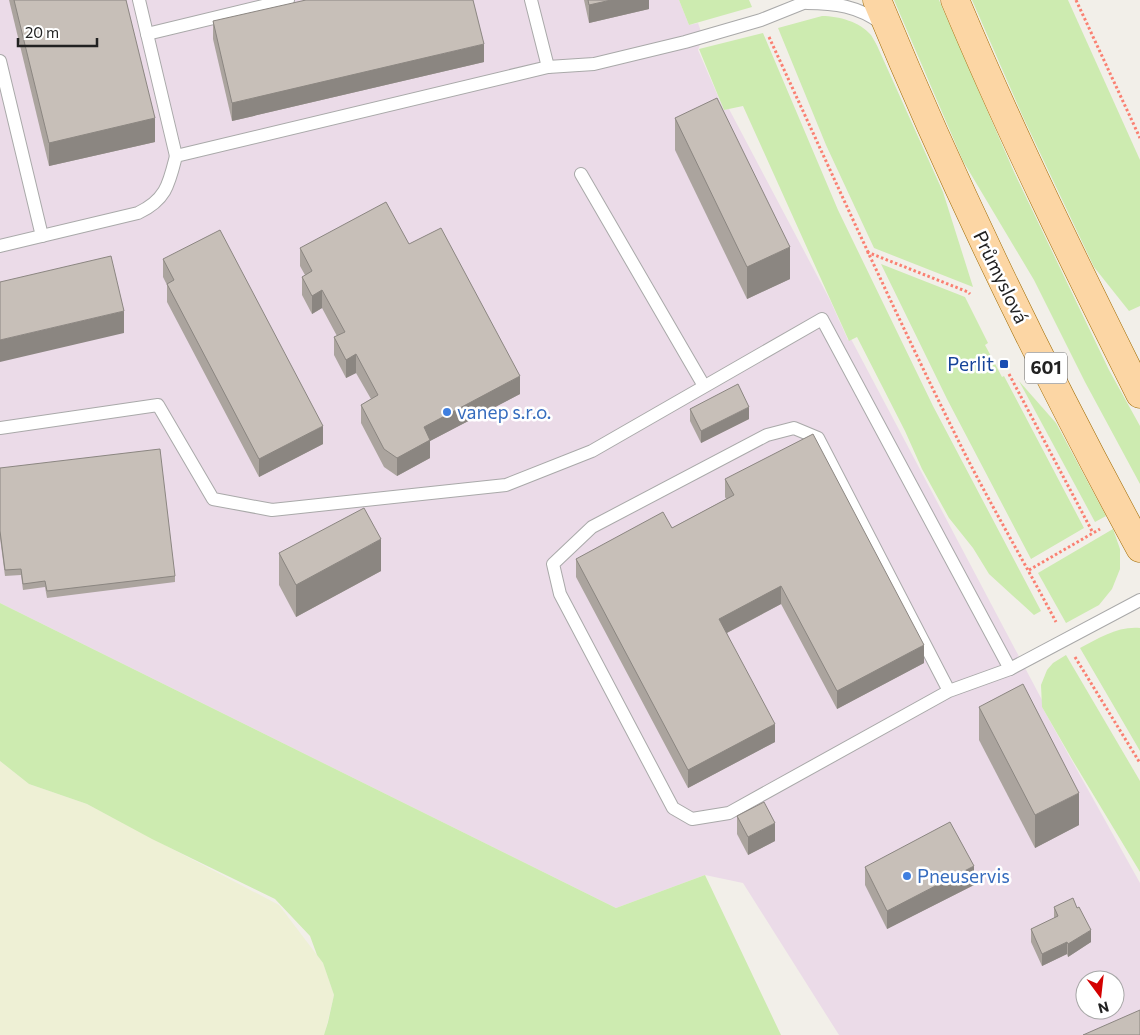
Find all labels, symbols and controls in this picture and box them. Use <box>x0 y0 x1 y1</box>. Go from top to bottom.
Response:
scale bar <box>18 15 96 47</box>
text: 20 m <box>25 23 59 41</box>
street label: Průmyslová <box>969 227 1034 327</box>
place label: Perlit <box>947 352 994 375</box>
road number: 601 <box>1025 352 1067 383</box>
marker: Perlit <box>998 358 1010 370</box>
place label: vanep s.r.o. <box>457 400 551 423</box>
marker: vanep s.r.o. <box>441 406 453 418</box>
place label: Pneuservis <box>917 864 1010 887</box>
marker: Pneuservis <box>901 870 913 882</box>
north arrow <box>1075 970 1125 1020</box>
text: N <box>1096 998 1111 1018</box>

